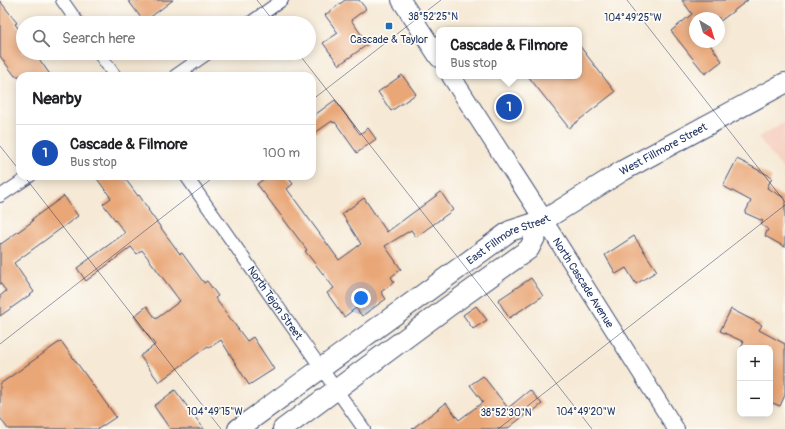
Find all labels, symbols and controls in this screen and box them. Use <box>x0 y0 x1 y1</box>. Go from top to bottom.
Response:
text: 38°52'25"N <box>408 11 458 23</box>
text: 104°49'25"W <box>604 12 662 24</box>
north arrow <box>689 12 725 48</box>
search box <box>16 16 316 60</box>
marker: Cascade & Taylor <box>384 21 394 31</box>
icon: search <box>30 27 52 49</box>
popup <box>436 27 582 79</box>
text: Search here <box>62 29 135 48</box>
place label: Cascade & Taylor <box>350 33 428 46</box>
text: Cascade & Filmore <box>450 36 568 55</box>
text: Bus stop <box>450 55 497 71</box>
text: Nearby <box>32 88 81 109</box>
pin: 1 <box>496 92 522 122</box>
street label: West Fillmore Street <box>617 120 710 178</box>
text: Cascade & Filmore <box>70 135 187 154</box>
text: 1 <box>42 145 48 161</box>
text: 100 m <box>263 145 300 161</box>
text: Bus stop <box>70 154 117 170</box>
street label: East Fillmore Street <box>464 211 553 267</box>
street label: North Cascade Avenue <box>550 235 617 330</box>
street label: North Tejon Street <box>245 263 306 343</box>
your location <box>351 288 371 308</box>
map controls <box>737 345 773 417</box>
button: + <box>737 345 773 381</box>
button: − <box>737 381 773 417</box>
text: 104°49'15"W <box>187 406 243 418</box>
text: 104°49'20"W <box>557 406 616 418</box>
text: 38°52'30"N <box>480 407 532 419</box>

